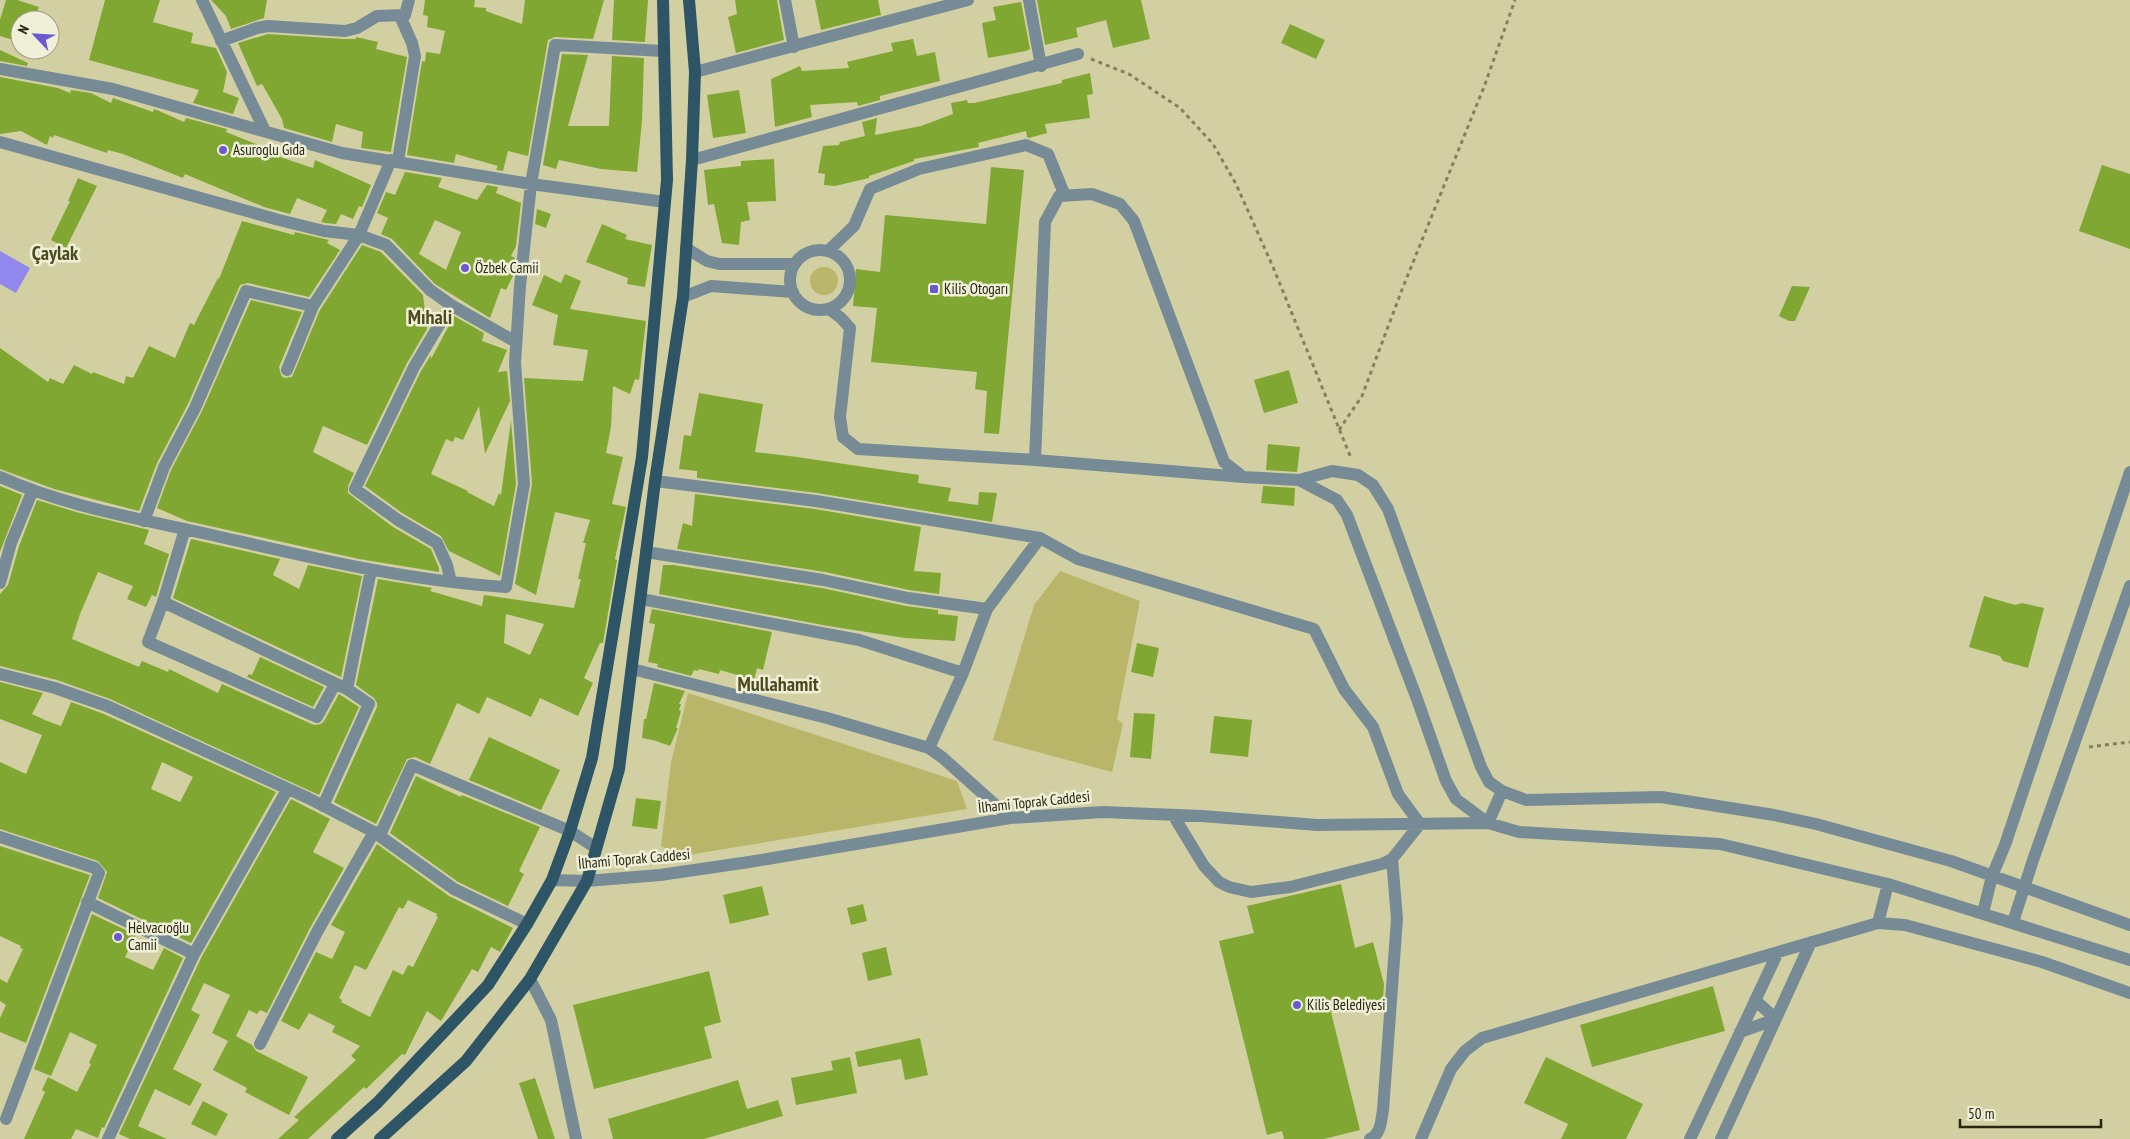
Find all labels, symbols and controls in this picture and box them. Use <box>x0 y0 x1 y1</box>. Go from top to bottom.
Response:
north arrow <box>10 10 60 60</box>
text: N <box>13 22 33 37</box>
place label: Asuroglu Gıda <box>233 140 305 159</box>
marker: Asuroglu Gıda <box>217 144 229 156</box>
district label: Çaylak <box>32 240 79 266</box>
place label: Özbek Camii <box>475 258 539 277</box>
marker: Özbek Camii <box>459 262 471 274</box>
place label: Kilis Otogarı <box>944 279 1008 298</box>
marker: Kilis Otogarı <box>928 283 940 295</box>
district label: Mıhali <box>408 304 452 330</box>
district label: Mullahamit <box>738 671 819 697</box>
street label: İlhami Toprak Caddesi <box>977 786 1091 817</box>
street label: İlhami Toprak Caddesi <box>577 844 691 873</box>
place label: Helvacıoğlu Camii <box>128 918 189 954</box>
marker: Helvacıoğlu Camii <box>112 931 124 943</box>
place label: Kilis Belediyesi <box>1307 995 1386 1014</box>
marker: Kilis Belediyesi <box>1291 999 1303 1011</box>
scale bar <box>1960 1096 2101 1128</box>
text: 50 m <box>1968 1104 1994 1123</box>

